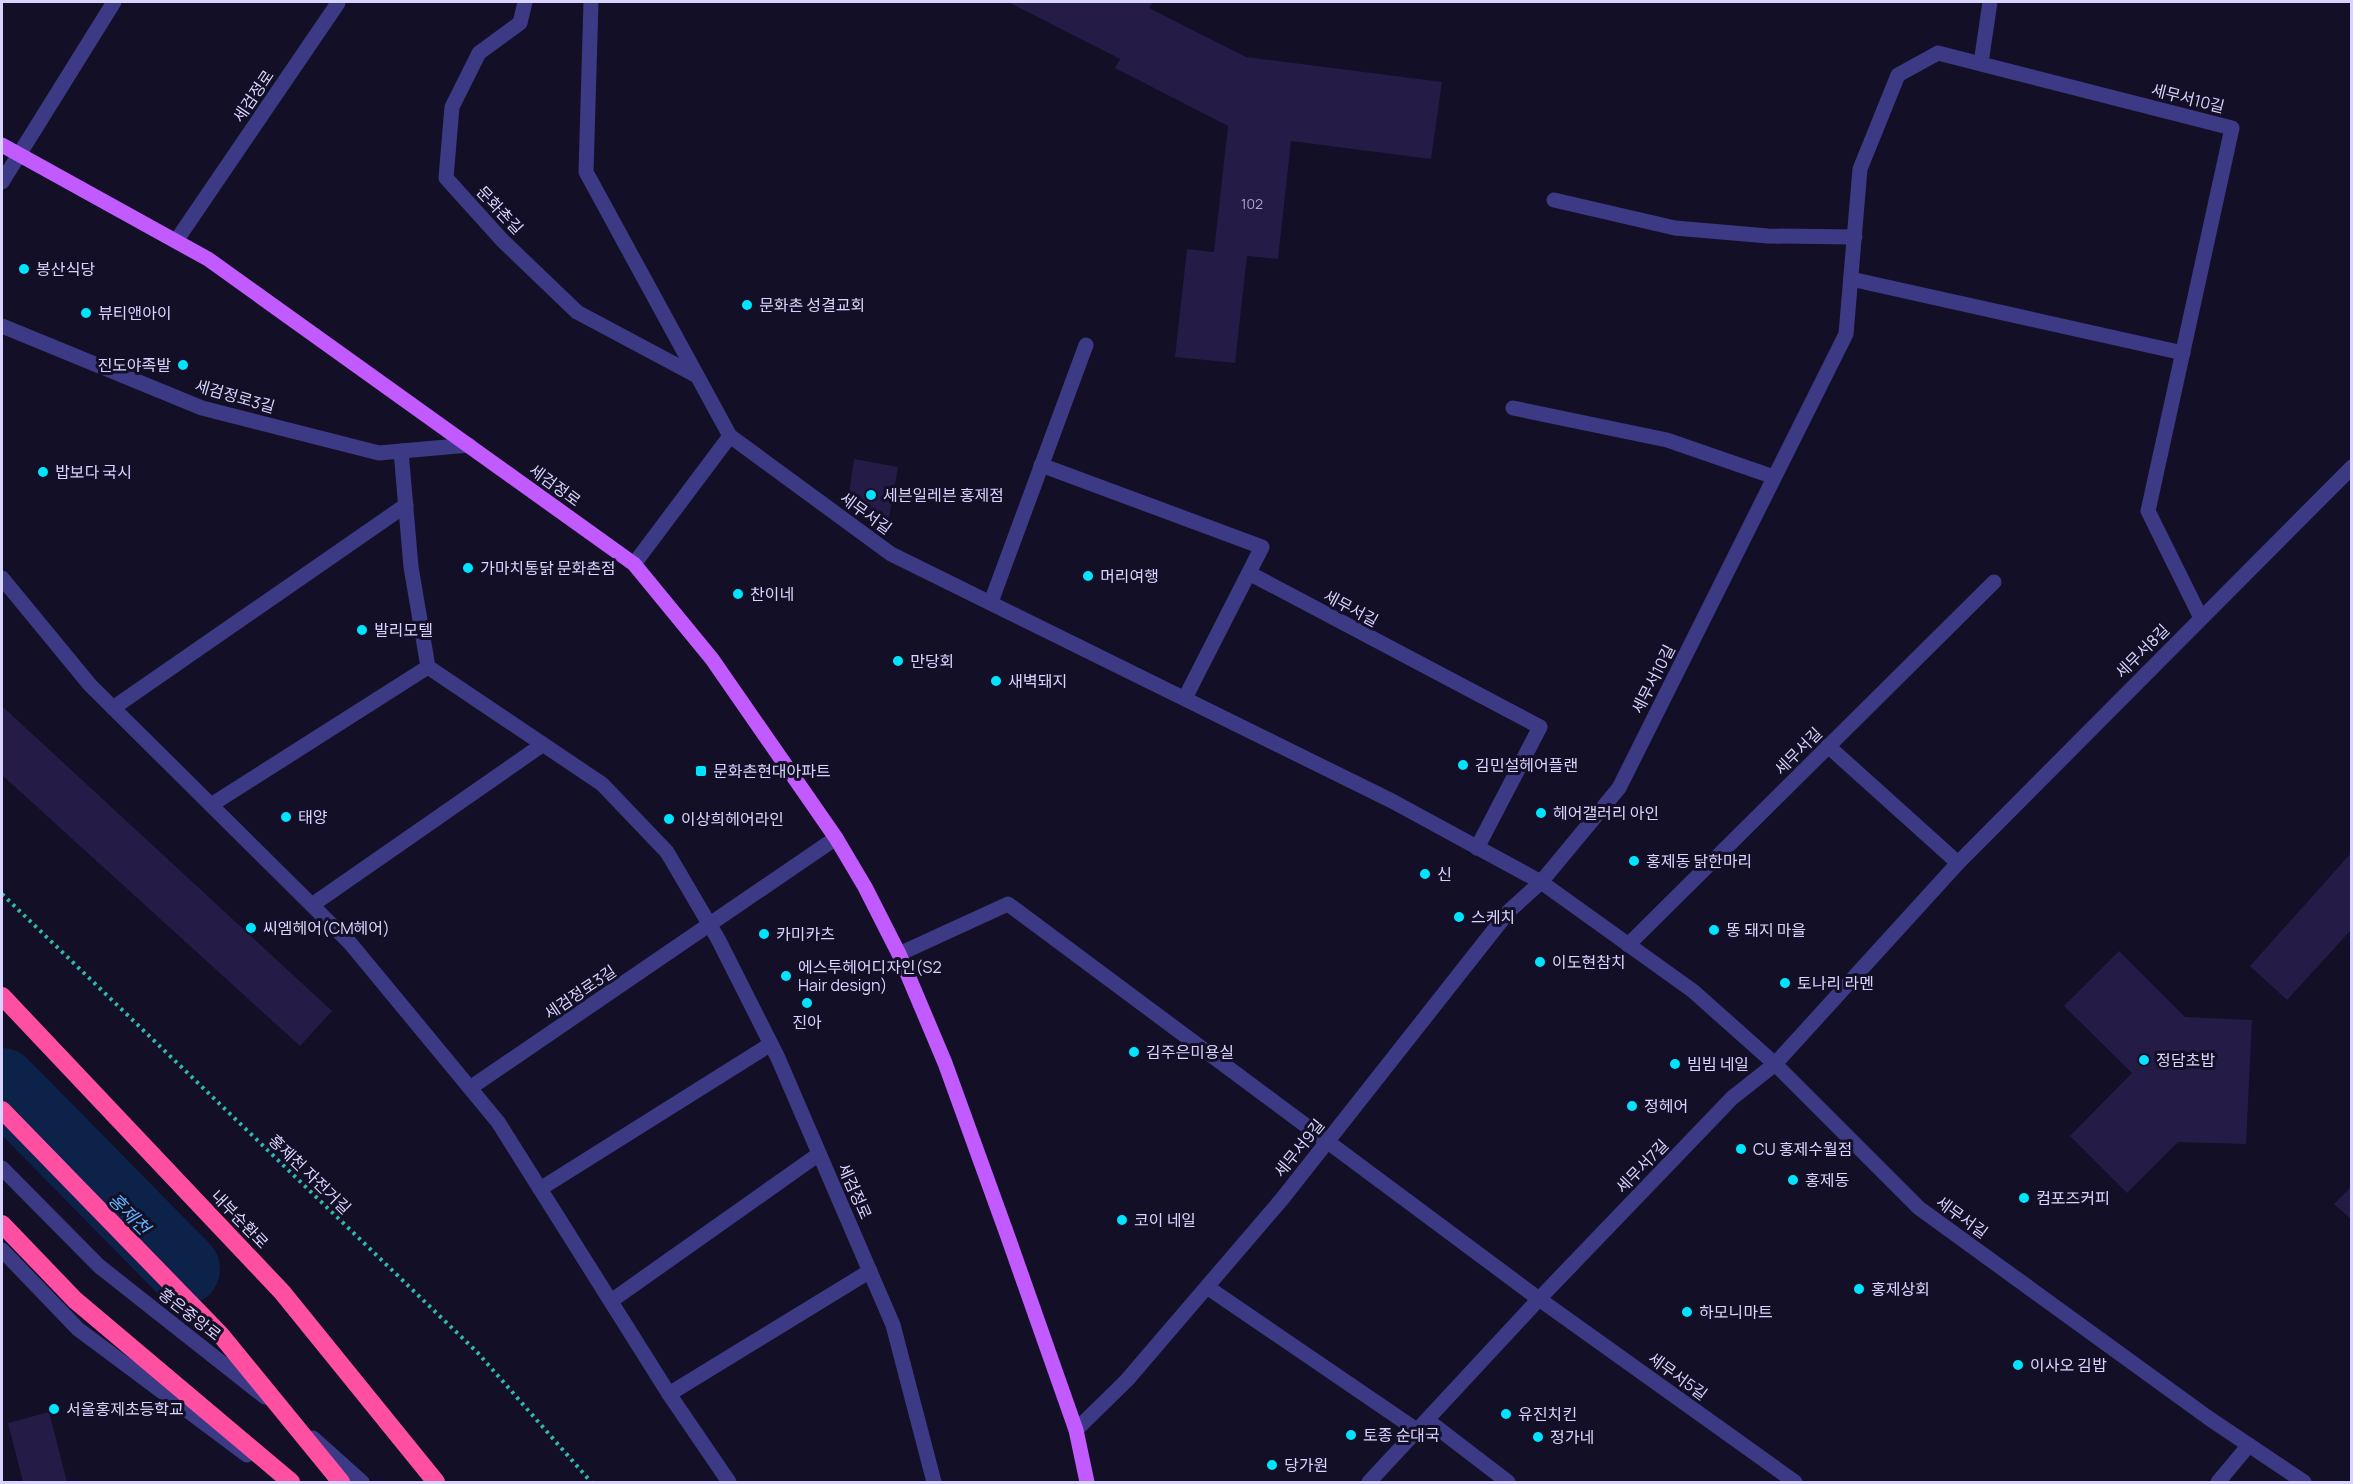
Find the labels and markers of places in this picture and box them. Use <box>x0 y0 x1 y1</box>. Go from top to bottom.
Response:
place label: 봉산식당 <box>36 258 95 280</box>
marker: 봉산식당 <box>17 262 31 276</box>
place label: 문화촌 성결교회 <box>759 294 865 316</box>
marker: 문화촌 성결교회 <box>740 298 754 312</box>
place label: 뷰티앤아이 <box>98 302 172 324</box>
marker: 뷰티앤아이 <box>79 306 93 320</box>
place label: 진도야족발 <box>97 354 171 376</box>
marker: 진도야족발 <box>176 358 190 372</box>
place label: 밥보다 국시 <box>55 461 132 483</box>
marker: 밥보다 국시 <box>36 465 50 479</box>
place label: 세븐일레븐 홍제점 <box>883 484 1004 506</box>
marker: 세븐일레븐 홍제점 <box>864 488 878 502</box>
place label: 가마치통닭 문화촌점 <box>480 557 616 579</box>
marker: 가마치통닭 문화촌점 <box>461 561 475 575</box>
place label: 머리여행 <box>1100 565 1159 587</box>
marker: 머리여행 <box>1081 569 1095 583</box>
place label: 찬이네 <box>750 583 794 605</box>
marker: 찬이네 <box>731 587 745 601</box>
place label: 발리모텔 <box>374 619 433 641</box>
marker: 발리모텔 <box>355 623 369 637</box>
place label: 만당회 <box>910 650 954 672</box>
marker: 만당회 <box>891 654 905 668</box>
place label: 새벽돼지 <box>1008 670 1067 692</box>
marker: 새벽돼지 <box>989 674 1003 688</box>
place label: 김민설헤어플랜 <box>1475 754 1578 776</box>
marker: 김민설헤어플랜 <box>1456 758 1470 772</box>
place label: 문화촌현대아파트 <box>713 760 831 782</box>
marker: 문화촌현대아파트 <box>694 764 708 778</box>
place label: 헤어갤러리 아인 <box>1553 802 1659 824</box>
place label: 태양 <box>298 806 328 828</box>
marker: 헤어갤러리 아인 <box>1534 806 1548 820</box>
place label: 이상희헤어라인 <box>681 808 784 830</box>
marker: 태양 <box>279 810 293 824</box>
marker: 이상희헤어라인 <box>662 812 676 826</box>
place label: 홍제동 닭한마리 <box>1646 850 1752 872</box>
marker: 홍제동 닭한마리 <box>1627 854 1641 868</box>
place label: 신 <box>1437 863 1452 885</box>
marker: 신 <box>1418 867 1432 881</box>
place label: 스케치 <box>1471 906 1515 928</box>
marker: 스케치 <box>1452 910 1466 924</box>
place label: 씨엠헤어(CM헤어) <box>263 917 390 939</box>
place label: 똥 돼지 마을 <box>1726 919 1806 941</box>
marker: 씨엠헤어(CM헤어) <box>244 921 258 935</box>
place label: 카미카츠 <box>776 923 835 945</box>
marker: 똥 돼지 마을 <box>1707 923 1721 937</box>
marker: 카미카츠 <box>757 927 771 941</box>
place label: 이도현참치 <box>1552 951 1626 973</box>
marker: 이도현참치 <box>1533 955 1547 969</box>
place label: 에스투헤어디자인(S2 Hair design) <box>798 956 942 996</box>
marker: 에스투헤어디자인(S2 Hair design) <box>779 969 793 983</box>
place label: 토나리 라멘 <box>1797 972 1874 994</box>
marker: 토나리 라멘 <box>1778 976 1792 990</box>
marker: 진아 <box>800 996 814 1010</box>
place label: 진아 <box>792 1011 822 1033</box>
place label: 김주은미용실 <box>1146 1041 1234 1063</box>
marker: 김주은미용실 <box>1127 1045 1141 1059</box>
place label: 정담초밥 <box>2156 1049 2215 1071</box>
place label: 빔빔 네일 <box>1687 1053 1749 1075</box>
marker: 정담초밥 <box>2137 1053 2151 1067</box>
marker: 빔빔 네일 <box>1668 1057 1682 1071</box>
place label: 정헤어 <box>1644 1095 1688 1117</box>
marker: 정헤어 <box>1625 1099 1639 1113</box>
place label: CU 홍제수월점 <box>1753 1138 1852 1160</box>
marker: CU 홍제수월점 <box>1734 1142 1748 1156</box>
place label: 홍제동 <box>1805 1169 1849 1191</box>
marker: 홍제동 <box>1786 1173 1800 1187</box>
place label: 컴포즈커피 <box>2036 1187 2110 1209</box>
marker: 컴포즈커피 <box>2017 1191 2031 1205</box>
place label: 코이 네일 <box>1134 1209 1196 1231</box>
marker: 코이 네일 <box>1115 1213 1129 1227</box>
place label: 홍제상회 <box>1871 1278 1930 1300</box>
marker: 홍제상회 <box>1852 1282 1866 1296</box>
place label: 하모니마트 <box>1699 1301 1773 1323</box>
marker: 하모니마트 <box>1680 1305 1694 1319</box>
place label: 이사오 김밥 <box>2030 1354 2107 1376</box>
marker: 이사오 김밥 <box>2011 1358 2025 1372</box>
place label: 서울홍제초등학교 <box>66 1398 184 1420</box>
marker: 서울홍제초등학교 <box>47 1402 61 1416</box>
place label: 유진치킨 <box>1518 1403 1577 1425</box>
marker: 유진치킨 <box>1499 1407 1513 1421</box>
place label: 토종 순대국 <box>1363 1424 1440 1446</box>
place label: 정가네 <box>1550 1426 1594 1448</box>
marker: 토종 순대국 <box>1344 1428 1358 1442</box>
marker: 정가네 <box>1531 1430 1545 1444</box>
place label: 당가원 <box>1284 1454 1328 1476</box>
marker: 당가원 <box>1265 1458 1279 1472</box>

